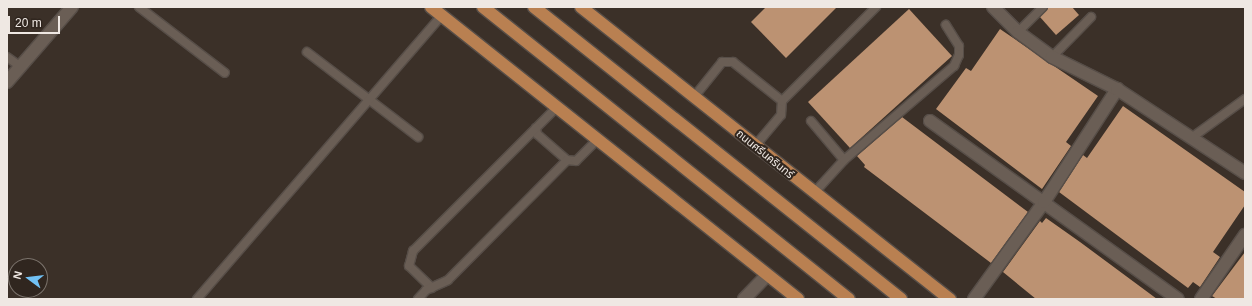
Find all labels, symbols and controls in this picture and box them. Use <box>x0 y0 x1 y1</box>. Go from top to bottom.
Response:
scale bar <box>10 8 62 34</box>
text: 20 m <box>15 16 42 30</box>
street label: ถนนศรีนครินทร์ <box>734 127 796 181</box>
north arrow <box>8 258 48 298</box>
text: N <box>11 270 24 281</box>

